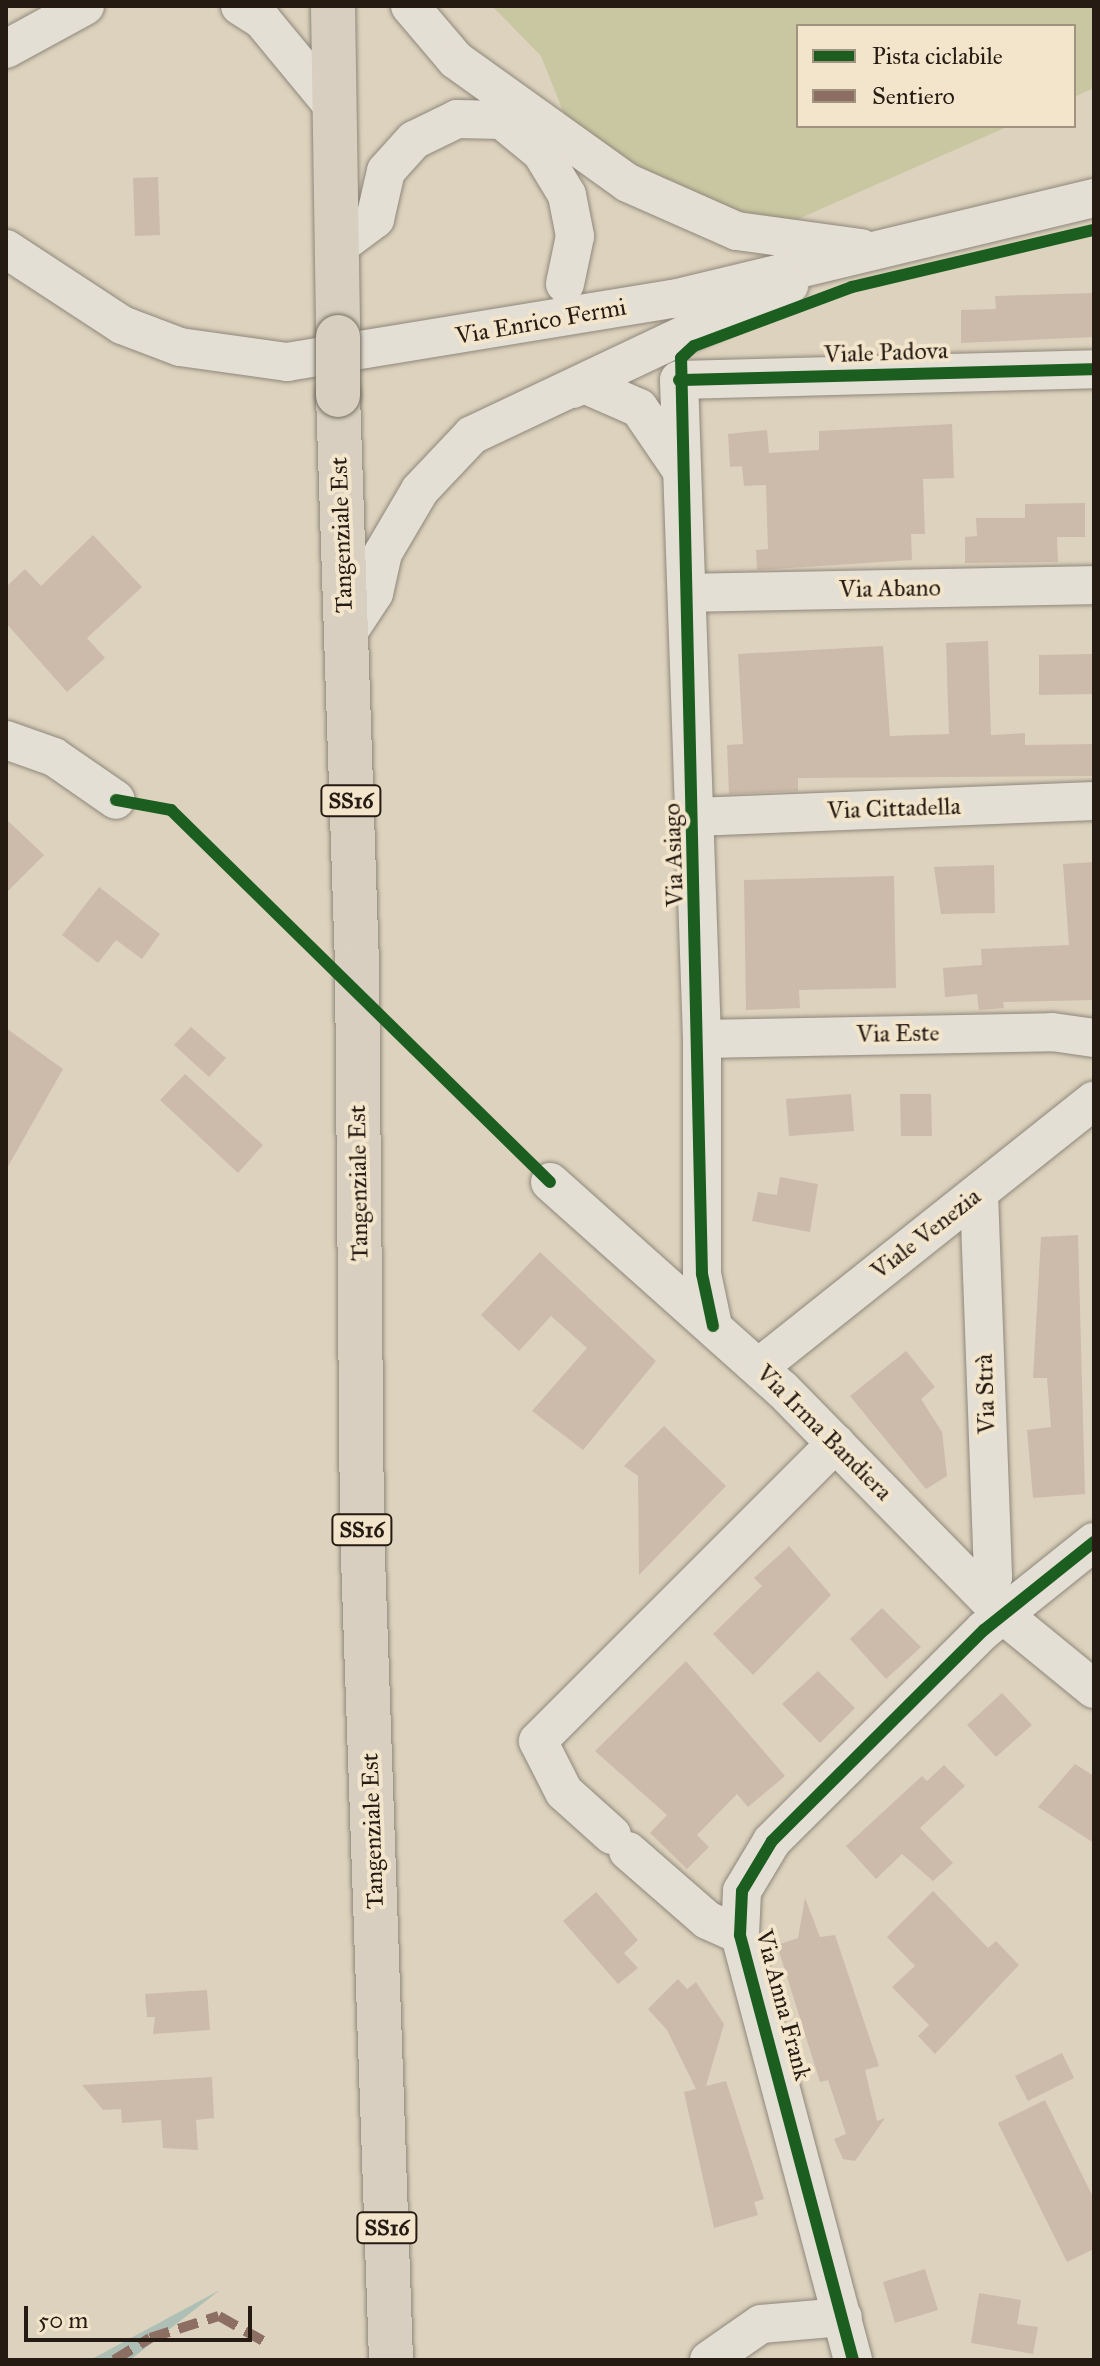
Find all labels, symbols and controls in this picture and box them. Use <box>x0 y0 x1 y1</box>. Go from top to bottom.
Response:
legend <box>796 24 1076 128</box>
text: Pista ciclabile <box>872 41 1003 71</box>
text: Sentiero <box>872 81 955 111</box>
street label: Via Enrico Fermi <box>453 293 629 351</box>
street label: Viale Padova <box>823 336 949 370</box>
street label: Tangenziale Est <box>325 456 359 614</box>
street label: Via Abano <box>839 574 941 604</box>
road number: SS16 <box>319 783 383 819</box>
street label: Via Cittadella <box>827 792 961 826</box>
street label: Via Asiago <box>658 803 690 907</box>
street label: Via Este <box>856 1019 940 1049</box>
street label: Tangenziale Est <box>343 1105 375 1261</box>
street label: Viale Venezia <box>866 1182 986 1286</box>
street label: Via Strà <box>970 1354 1002 1434</box>
street label: Via Irma Bandiera <box>750 1359 898 1507</box>
road number: SS16 <box>330 1512 394 1548</box>
street label: Tangenziale Est <box>356 1752 390 1910</box>
street label: Via Anna Frank <box>749 1927 817 2083</box>
road number: SS16 <box>355 2210 419 2246</box>
scale bar <box>28 2290 256 2340</box>
text: 50 m <box>38 2305 88 2335</box>

